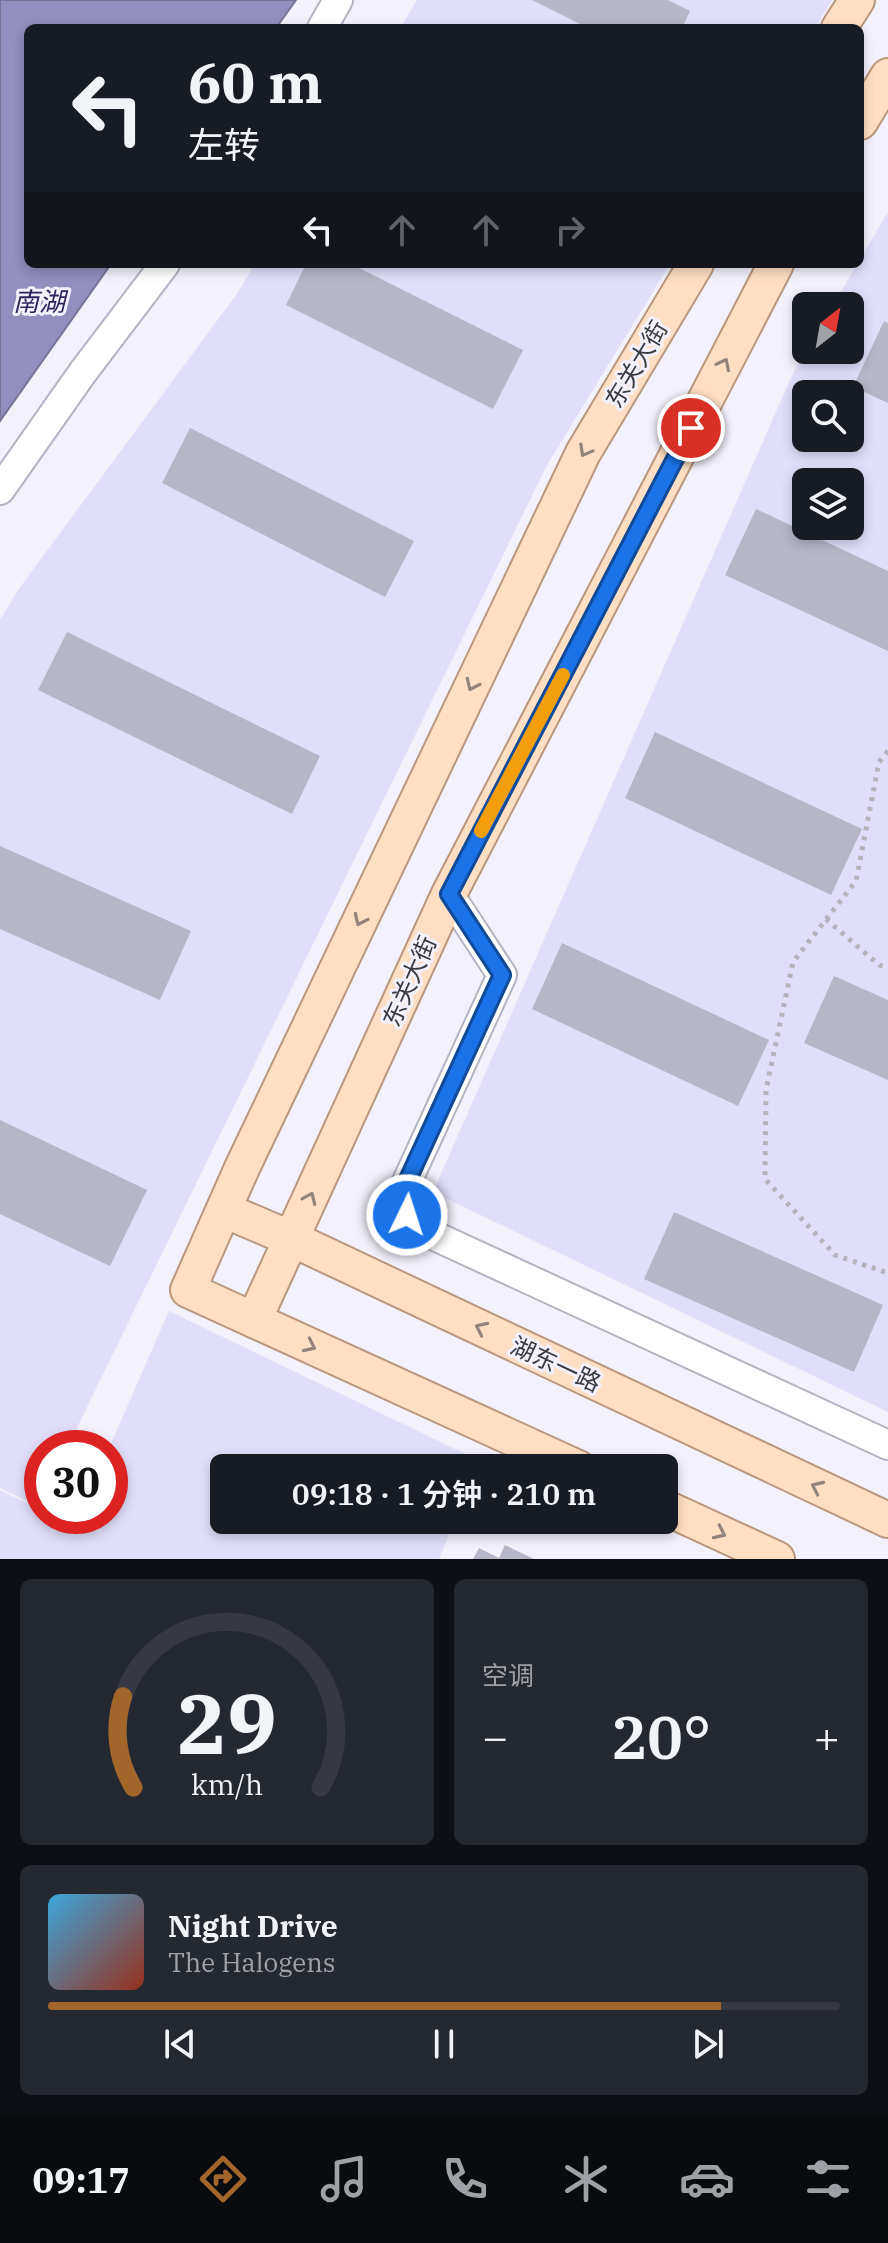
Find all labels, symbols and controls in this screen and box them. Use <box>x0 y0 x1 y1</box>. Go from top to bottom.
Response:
text: 60 m <box>188 46 323 118</box>
icon: left <box>56 56 160 160</box>
text: 左转 <box>188 121 260 168</box>
icon: left <box>296 208 340 252</box>
icon: ahead <box>380 208 424 252</box>
icon: ahead <box>464 208 508 252</box>
icon: right <box>548 208 592 252</box>
water label: 南湖 <box>13 284 69 318</box>
north arrow <box>792 292 864 364</box>
map controls <box>792 292 864 540</box>
street label: 东关大街 <box>598 315 674 413</box>
one-way arrow <box>715 357 730 372</box>
button: search <box>792 380 864 452</box>
pin <box>657 394 725 462</box>
icon: arrive <box>669 406 713 450</box>
one-way arrow <box>579 443 594 457</box>
button: layers <box>792 468 864 540</box>
one-way arrow <box>466 677 482 692</box>
one-way arrow <box>354 912 370 927</box>
street label: 东关大街 <box>375 931 443 1031</box>
position arrow <box>365 1173 449 1257</box>
one-way arrow <box>300 1192 316 1207</box>
one-way arrow <box>475 1322 489 1338</box>
street label: 湖东一路 <box>506 1329 606 1399</box>
one-way arrow <box>302 1336 316 1352</box>
speed limit sign: 30 <box>24 1430 128 1534</box>
text: 09:18 · 1 分钟 · 210 m <box>292 1474 596 1513</box>
one-way arrow <box>811 1481 826 1497</box>
one-way arrow <box>712 1523 727 1539</box>
text: 空调 <box>482 1658 534 1692</box>
text: 29 <box>177 1669 277 1777</box>
text: 20° <box>611 1697 711 1776</box>
text: − <box>482 1708 508 1765</box>
text: + <box>814 1708 840 1765</box>
text: km/h <box>191 1766 263 1803</box>
text: Night Drive <box>168 1906 338 1945</box>
text: The Halogens <box>168 1945 336 1979</box>
icon: previous <box>158 2022 202 2066</box>
icon: pause <box>422 2022 466 2066</box>
icon: next <box>686 2022 730 2066</box>
icon: directions <box>195 2151 251 2207</box>
icon: music <box>316 2151 372 2207</box>
icon: phone <box>437 2151 493 2207</box>
icon: climate <box>558 2151 614 2207</box>
icon: car <box>679 2151 735 2207</box>
icon: filters <box>800 2151 856 2207</box>
text: 09:17 <box>32 2156 130 2203</box>

